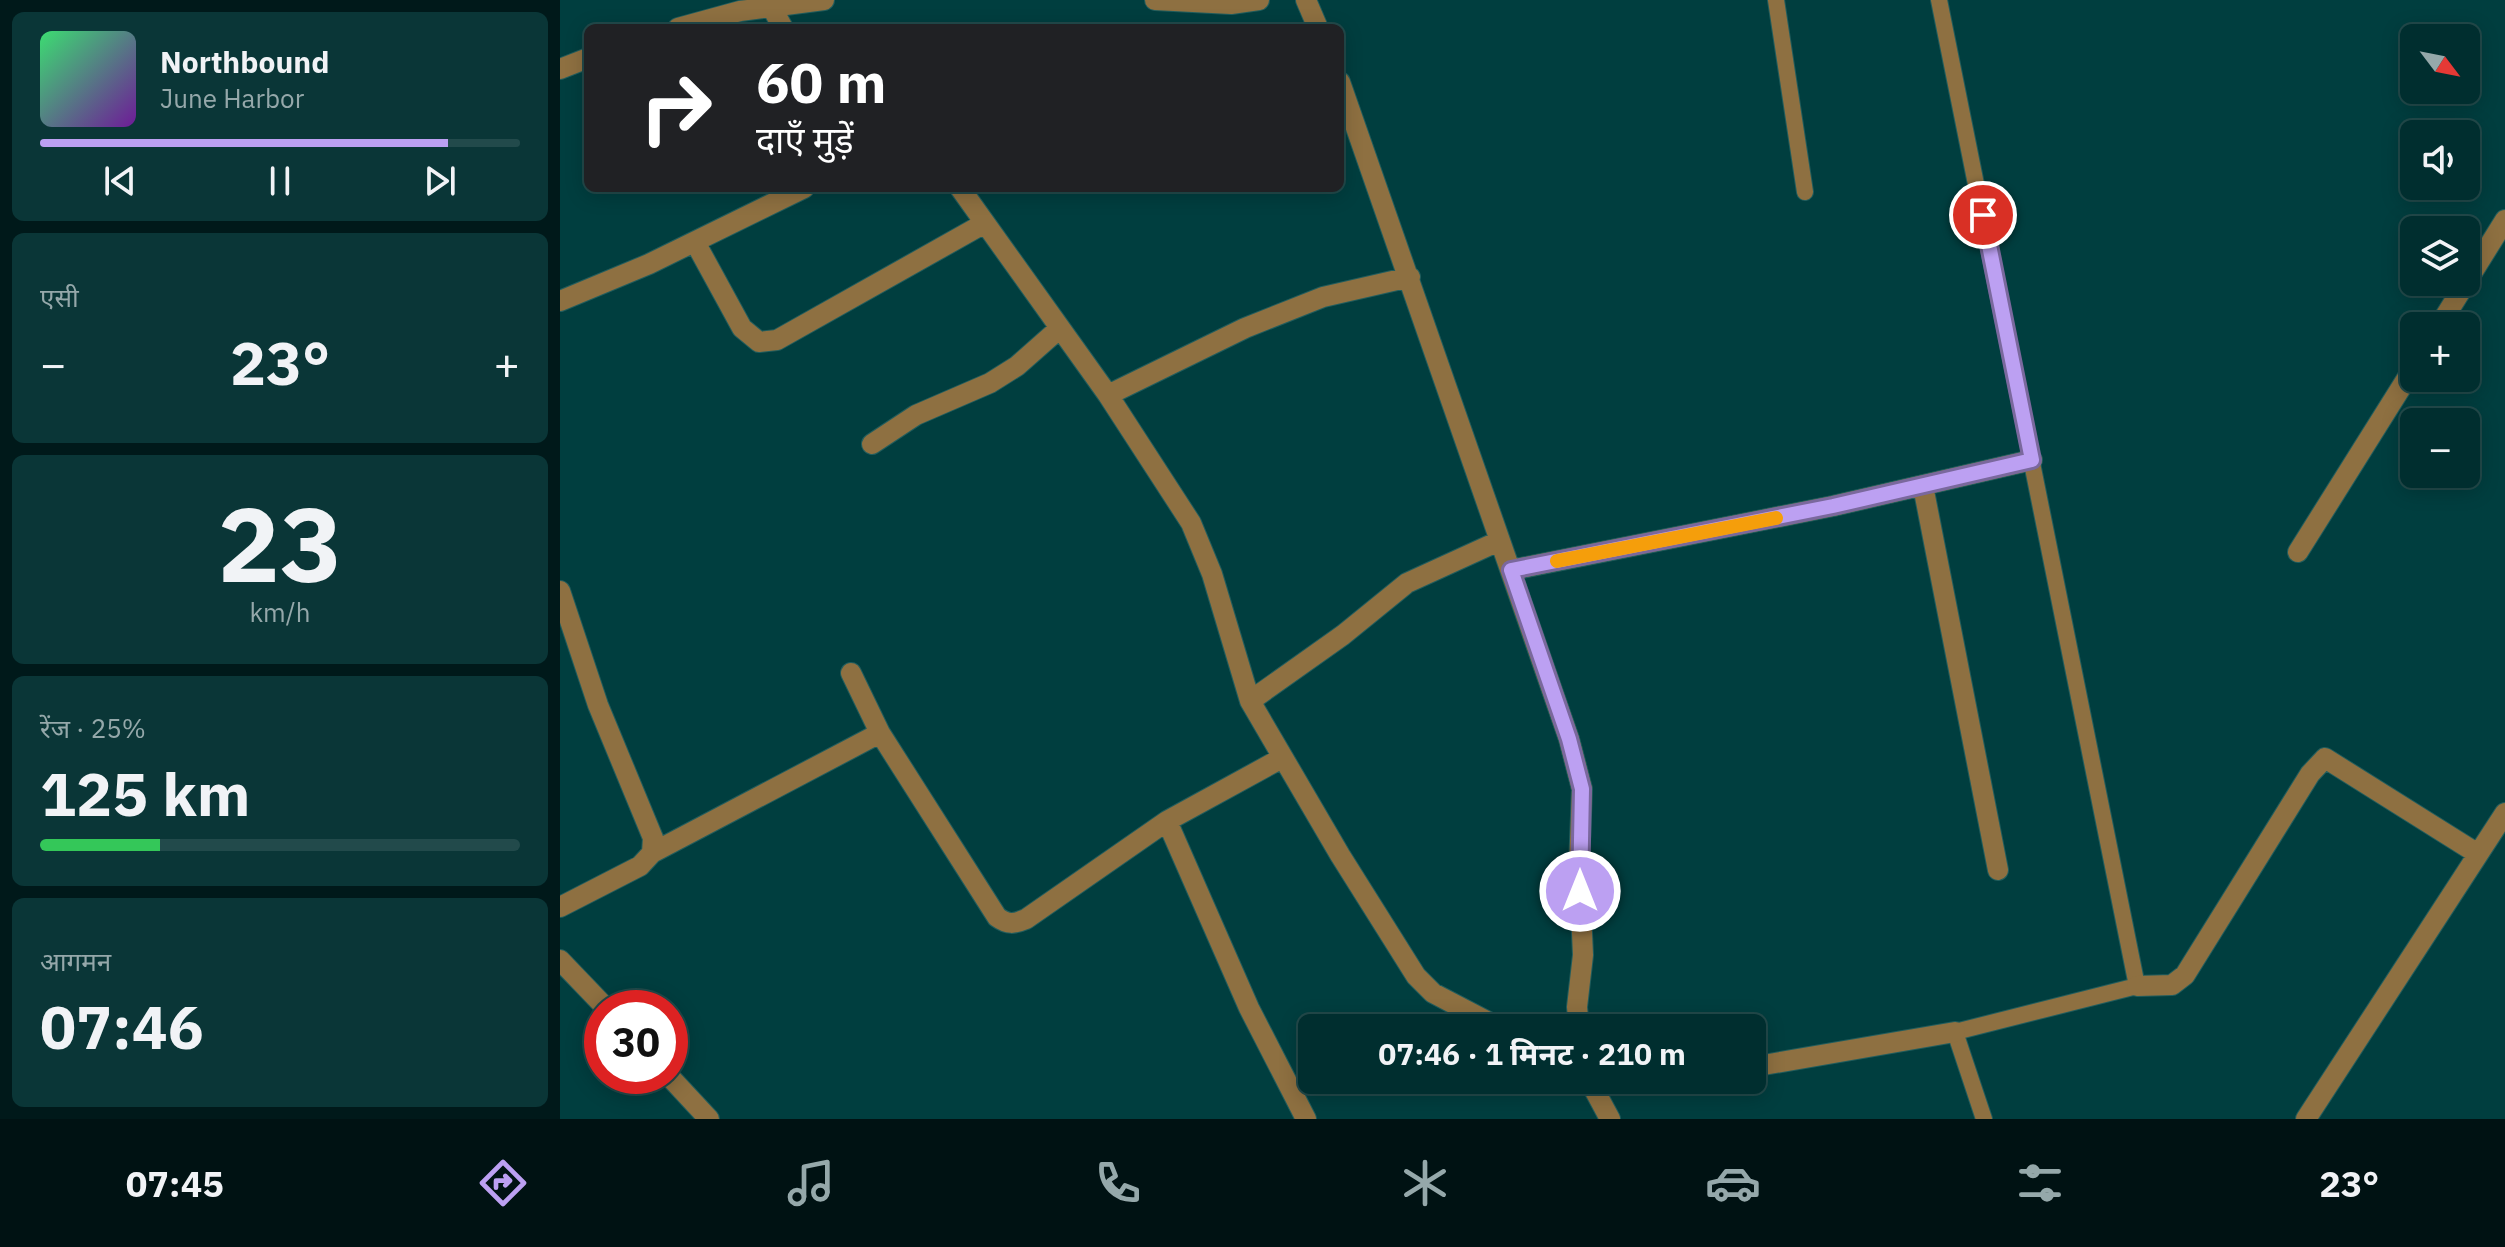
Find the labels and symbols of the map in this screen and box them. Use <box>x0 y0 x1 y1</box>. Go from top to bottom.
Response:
north arrow <box>2400 24 2480 104</box>
pin <box>1949 181 2017 249</box>
position arrow <box>1538 849 1622 933</box>
speed limit sign: 30 <box>584 990 688 1094</box>

